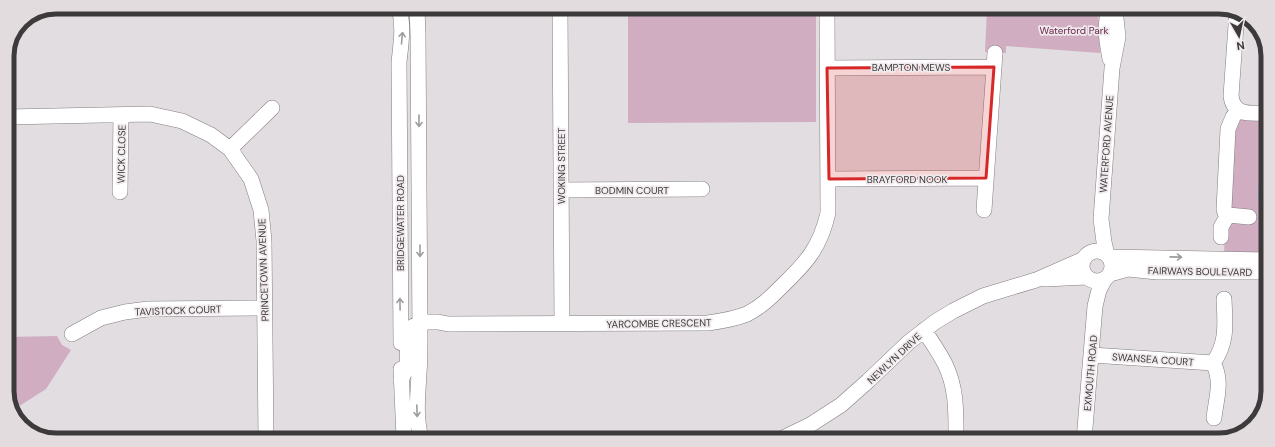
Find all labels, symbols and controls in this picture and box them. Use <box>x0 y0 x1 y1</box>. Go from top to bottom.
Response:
north arrow <box>1219 16 1259 56</box>
park label: Waterford Park <box>1040 24 1108 37</box>
one-way arrow <box>398 32 405 45</box>
text: N <box>1236 38 1246 53</box>
street label: BAMPTON MEWS <box>872 61 951 74</box>
street label: WATERFORD AVENUE <box>1097 94 1116 193</box>
one-way arrow <box>415 114 423 127</box>
street label: WICK CLOSE <box>114 124 129 183</box>
street label: WOKING STREET <box>555 127 568 204</box>
street label: BRAYFORD NOOK <box>867 173 947 186</box>
street label: BRIDGEWATER ROAD <box>394 175 407 271</box>
street label: BODMIN COURT <box>595 184 669 197</box>
street label: PRINCETOWN AVENUE <box>255 218 272 322</box>
one-way arrow <box>416 244 424 257</box>
one-way arrow <box>1169 254 1182 261</box>
street label: FAIRWAYS BOULEVARD <box>1148 264 1252 279</box>
one-way arrow <box>396 298 404 311</box>
street label: TAVISTOCK COURT <box>134 302 222 319</box>
street label: YARCOMBE CRESCENT <box>606 316 712 331</box>
street label: NEWLYN DRIVE <box>865 330 924 387</box>
street label: EXMOUTH ROAD <box>1081 334 1100 412</box>
street label: SWANSEA COURT <box>1112 350 1195 369</box>
one-way arrow <box>413 404 421 417</box>

